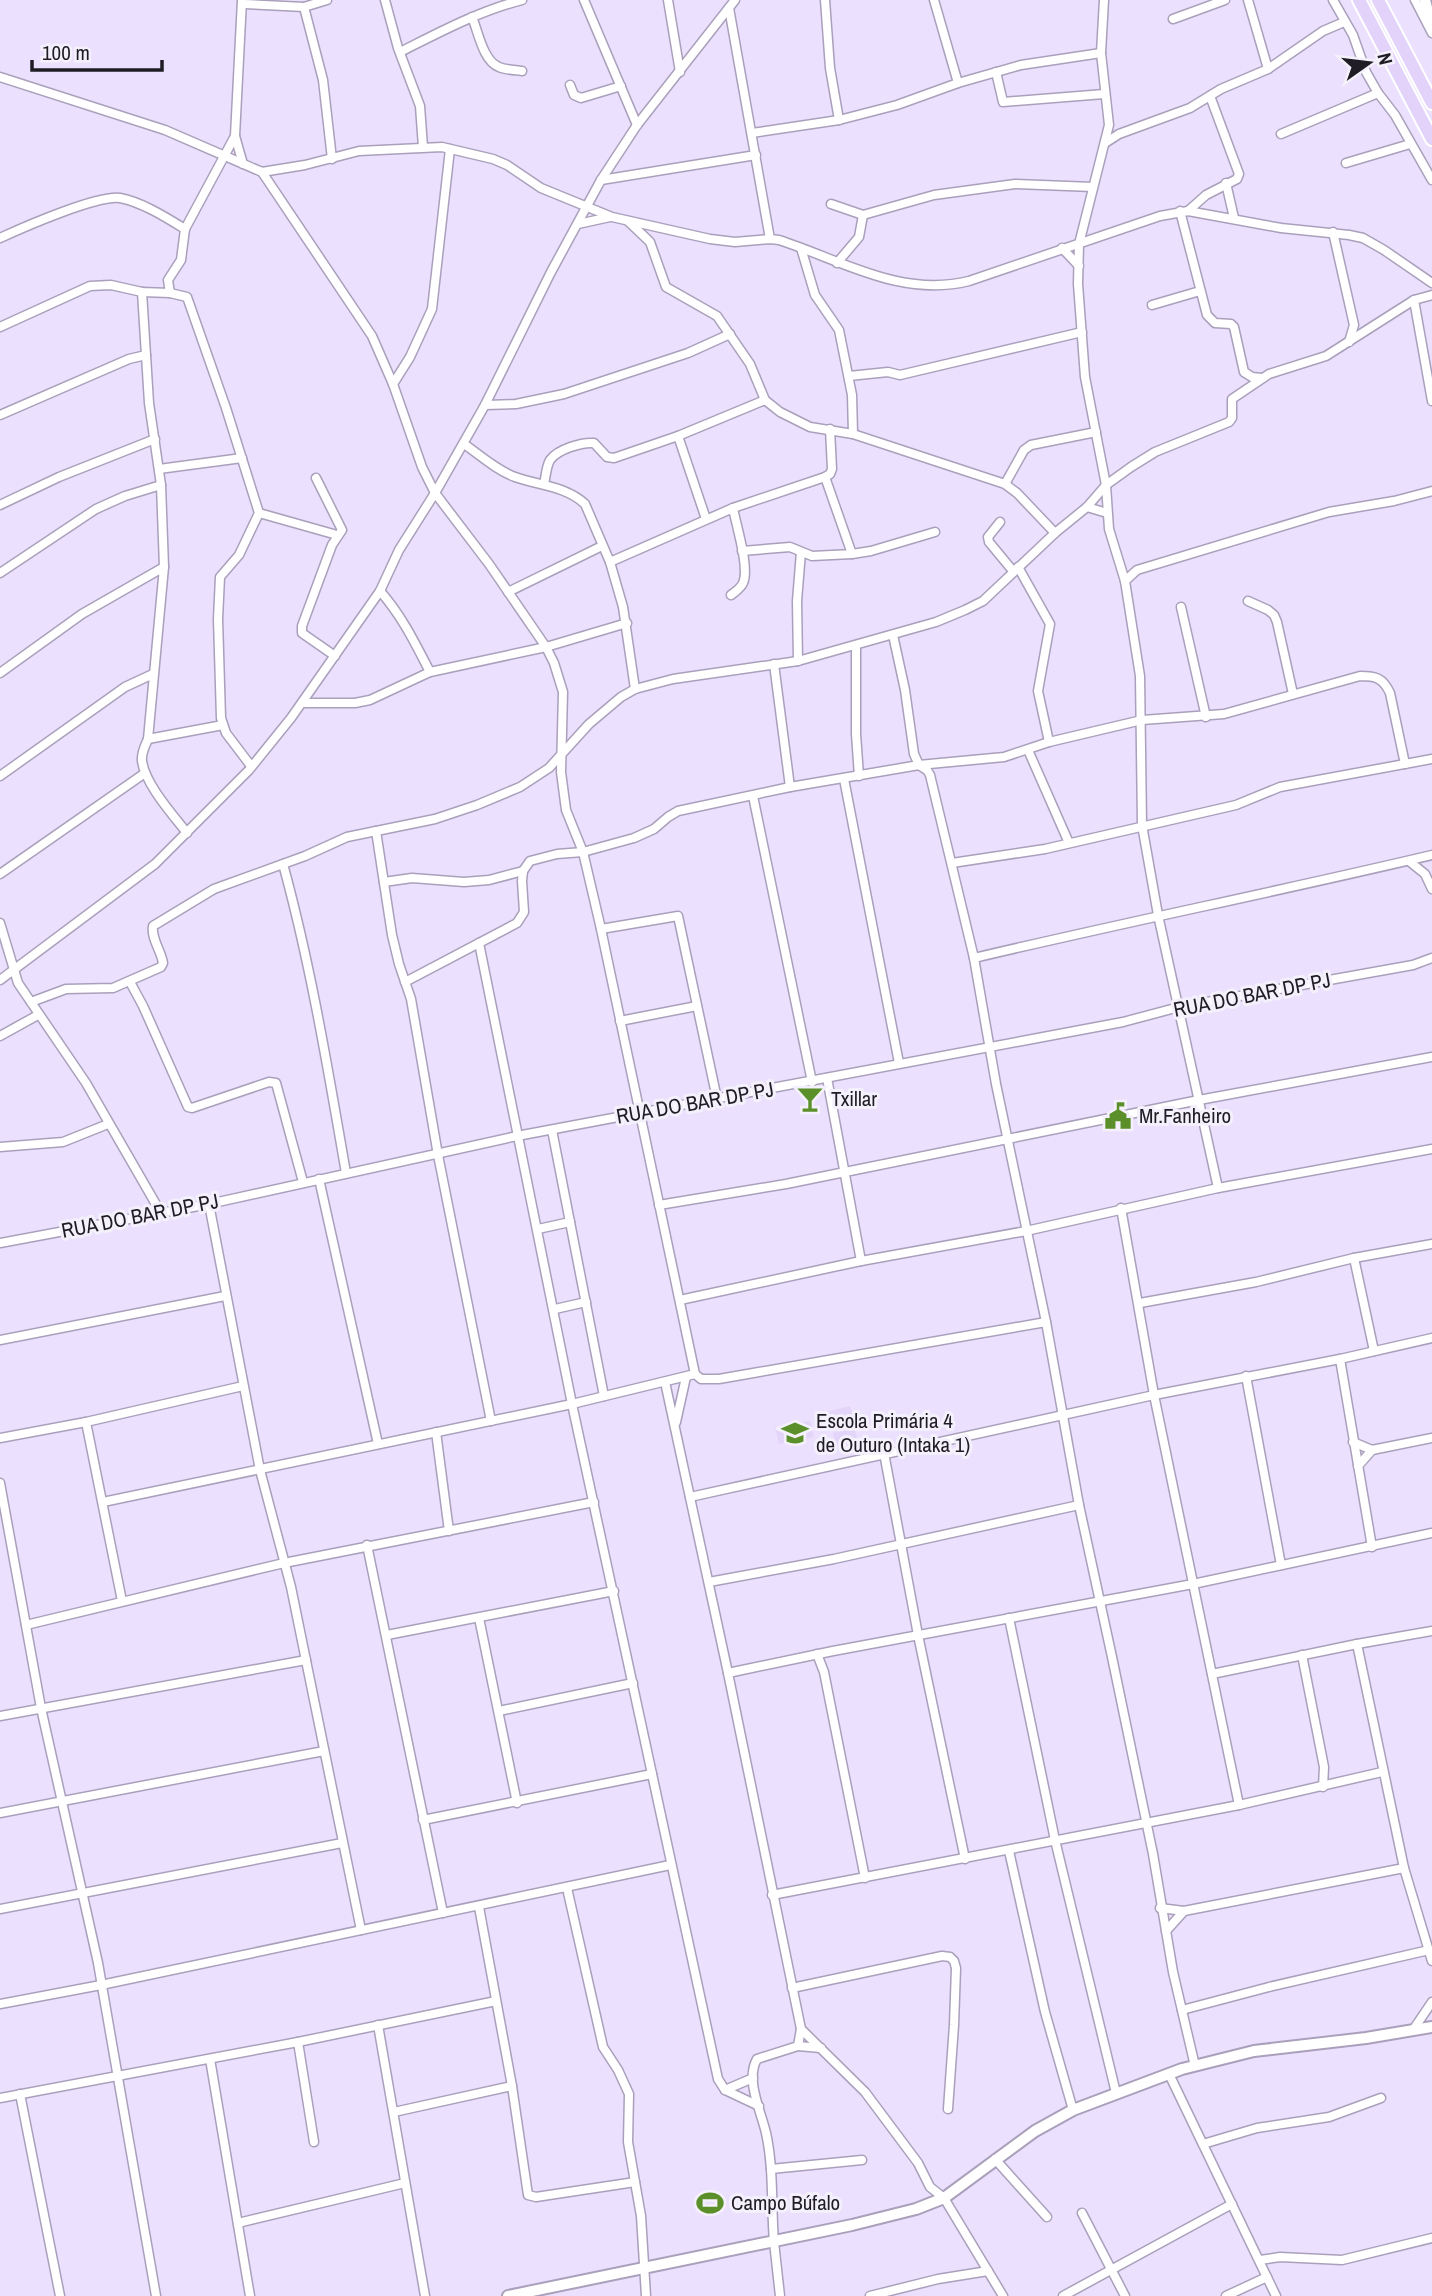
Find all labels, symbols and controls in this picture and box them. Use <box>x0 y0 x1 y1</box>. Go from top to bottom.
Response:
scale bar <box>32 28 161 72</box>
north arrow <box>1334 28 1404 98</box>
text: 100 m <box>42 38 90 67</box>
text: N <box>1372 50 1399 67</box>
street label: RUA DO BAR DP PJ <box>1171 965 1333 1024</box>
street label: RUA DO BAR DP PJ <box>614 1074 776 1131</box>
bar icon: Txillar <box>795 1084 825 1114</box>
place label: Txillar <box>831 1084 877 1113</box>
public building icon: Mr.Fanheiro <box>1103 1101 1133 1131</box>
place label: Mr.Fanheiro <box>1139 1101 1231 1130</box>
street label: RUA DO BAR DP PJ <box>59 1186 221 1245</box>
place label: Escola Primária 4 de Outuro (Intaka 1) <box>816 1406 970 1459</box>
school or university icon: Escola Primária 4 de Outuro (Intaka 1) <box>780 1418 810 1448</box>
sports icon: Campo Búfalo <box>695 2188 725 2218</box>
place label: Campo Búfalo <box>731 2188 840 2217</box>

